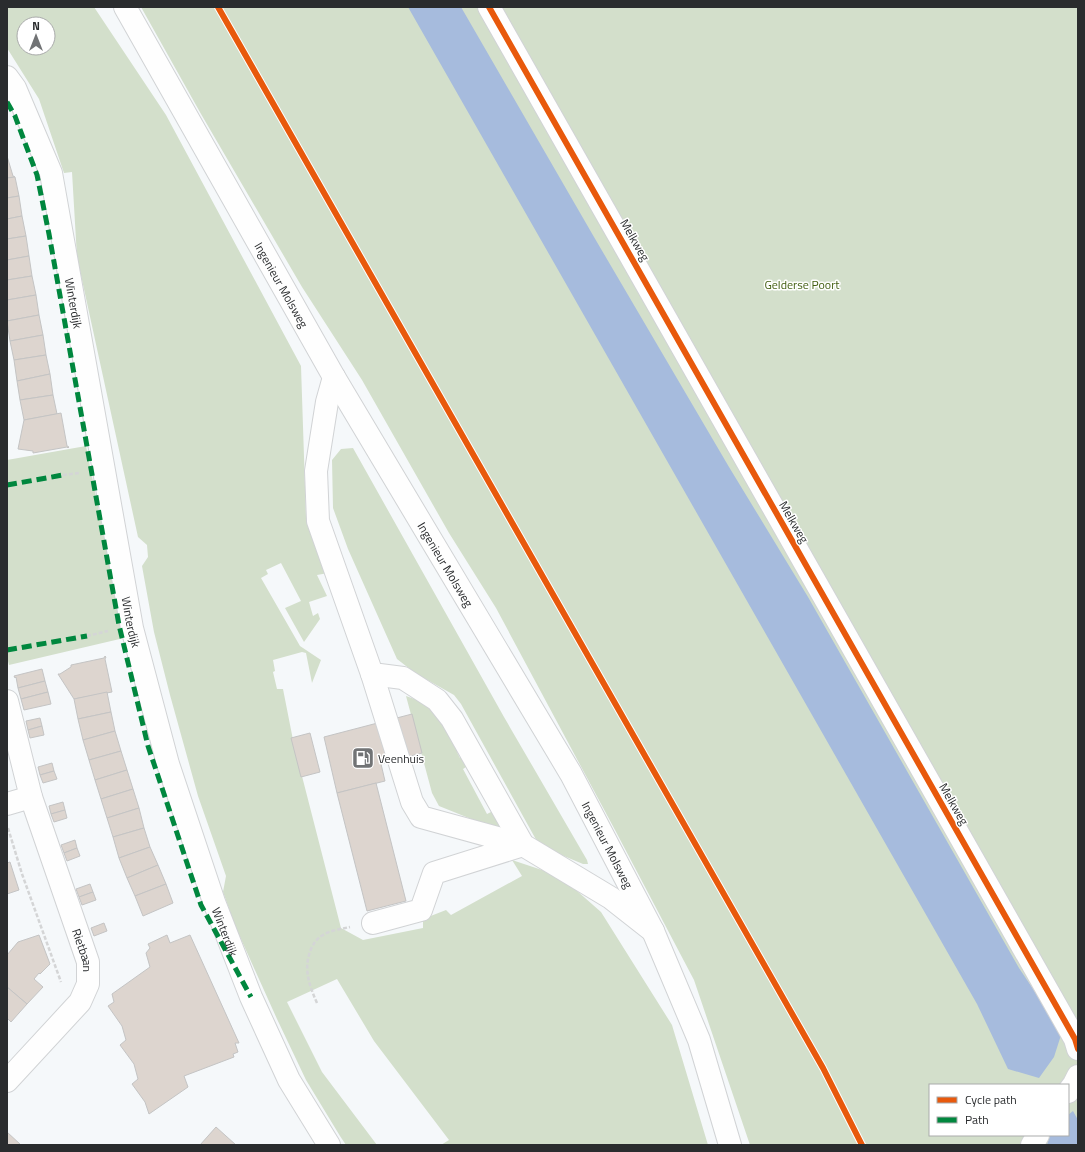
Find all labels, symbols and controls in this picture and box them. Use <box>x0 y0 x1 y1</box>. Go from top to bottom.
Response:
north arrow <box>16 16 56 56</box>
text: N <box>32 18 40 34</box>
street label: Melkweg <box>615 215 655 265</box>
street label: Ingenieur Molsweg <box>250 238 314 331</box>
park label: Gelderse Poort <box>764 275 840 294</box>
street label: Winterdijk <box>60 276 88 330</box>
street label: Melkweg <box>774 497 814 547</box>
street label: Ingenieur Molsweg <box>413 518 479 610</box>
street label: Winterdijk <box>117 595 146 650</box>
fuel station icon: Veenhuis <box>350 745 376 771</box>
place label: Veenhuis <box>378 749 425 768</box>
street label: Melkweg <box>934 779 974 829</box>
street label: Ingenieur Molsweg <box>577 798 639 892</box>
street label: Winterdijk <box>207 904 244 959</box>
street label: Rietbaan <box>68 926 98 972</box>
legend <box>929 1084 1069 1136</box>
text: Cycle path <box>965 1090 1017 1109</box>
text: Path <box>965 1110 989 1129</box>

